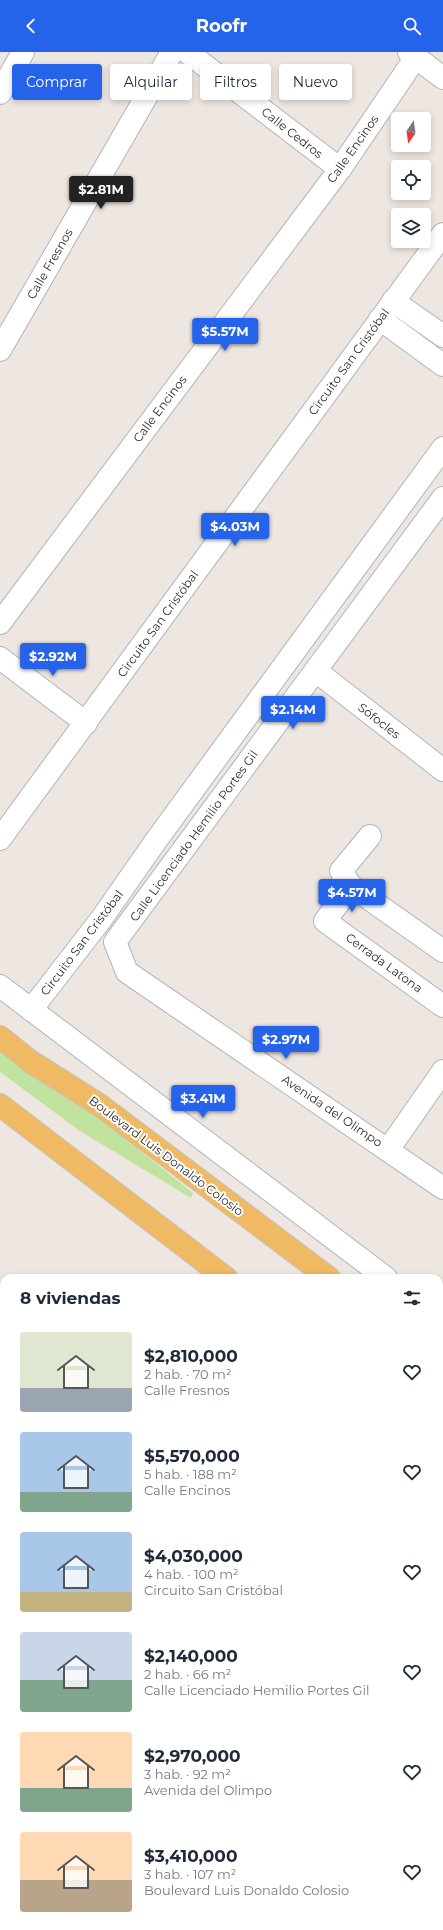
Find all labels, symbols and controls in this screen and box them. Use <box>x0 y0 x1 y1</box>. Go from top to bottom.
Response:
icon: back <box>20 15 42 37</box>
text: Roofr <box>196 15 247 37</box>
icon: search <box>401 15 423 37</box>
chip: Comprar <box>12 64 102 100</box>
chip: Alquilar <box>110 64 192 100</box>
chip: Filtros <box>200 64 271 100</box>
chip: Nuevo <box>279 64 352 100</box>
street label: Calle Cedros <box>259 104 326 161</box>
street label: Calle Encinos <box>324 112 382 186</box>
north arrow <box>391 112 431 152</box>
map controls <box>391 112 431 248</box>
button: locate <box>391 160 431 200</box>
pin: $2.81M <box>68 176 134 210</box>
text: $2.81M <box>78 181 124 197</box>
button: layers <box>391 208 431 248</box>
street label: Calle Fresnos <box>23 226 76 302</box>
street label: Circuito San Cristóbal <box>305 305 392 418</box>
pin: $5.57M <box>192 318 258 352</box>
text: $5.57M <box>201 323 249 339</box>
street label: Calle Encinos <box>130 372 190 445</box>
pin: $4.03M <box>202 513 268 547</box>
text: $4.03M <box>210 518 260 534</box>
street label: Circuito San Cristóbal <box>114 567 201 680</box>
pin: $2.92M <box>20 643 86 677</box>
text: $2.92M <box>29 648 77 664</box>
pin: $2.14M <box>260 696 326 730</box>
street label: Sófocles <box>355 699 403 742</box>
text: $2.14M <box>270 701 316 717</box>
street label: Calle Licenciado Hemilio Portes Gil <box>126 747 261 924</box>
pin: $4.57M <box>319 879 385 913</box>
text: $4.57M <box>327 884 377 900</box>
street label: Circuito San Cristóbal <box>37 887 126 998</box>
street label: Cerrada Latona <box>343 930 426 996</box>
pin: $2.97M <box>253 1026 319 1060</box>
text: $2.97M <box>262 1031 310 1047</box>
street label: Avenida del Olimpo <box>279 1071 385 1150</box>
pin: $3.41M <box>170 1085 236 1119</box>
text: $3.41M <box>180 1090 226 1106</box>
street label: Boulevard Luis Donaldo Colosio <box>86 1093 246 1219</box>
icon: filters <box>401 1287 423 1309</box>
text: 8 viviendas <box>20 1288 120 1308</box>
text: $2,810,000 <box>144 1346 238 1366</box>
icon: home <box>52 1348 100 1396</box>
icon: heart <box>401 1361 423 1383</box>
text: 2 hab. · 70 m² <box>144 1366 232 1382</box>
text: Calle Fresnos <box>144 1382 230 1398</box>
text: $5,570,000 <box>144 1446 240 1466</box>
icon: home <box>52 1448 100 1496</box>
icon: heart <box>401 1461 423 1483</box>
text: 5 hab. · 188 m² <box>144 1466 237 1482</box>
text: Calle Encinos <box>144 1482 231 1498</box>
text: $4,030,000 <box>144 1546 243 1566</box>
icon: home <box>52 1548 100 1596</box>
icon: heart <box>401 1561 423 1583</box>
text: 4 hab. · 100 m² <box>144 1566 239 1582</box>
text: Circuito San Cristóbal <box>144 1582 283 1598</box>
text: $2,140,000 <box>144 1646 238 1666</box>
icon: home <box>52 1648 100 1696</box>
icon: heart <box>401 1661 423 1683</box>
text: 2 hab. · 66 m² <box>144 1666 231 1682</box>
text: Calle Licenciado Hemilio Portes Gil <box>144 1682 369 1698</box>
text: $2,970,000 <box>144 1746 241 1766</box>
icon: home <box>52 1748 100 1796</box>
icon: heart <box>401 1761 423 1783</box>
text: 3 hab. · 92 m² <box>144 1766 231 1782</box>
text: Avenida del Olimpo <box>144 1782 272 1798</box>
text: $3,410,000 <box>144 1846 237 1866</box>
icon: home <box>52 1848 100 1896</box>
icon: heart <box>401 1861 423 1883</box>
text: 3 hab. · 107 m² <box>144 1866 236 1882</box>
text: Boulevard Luis Donaldo Colosio <box>144 1882 349 1898</box>

